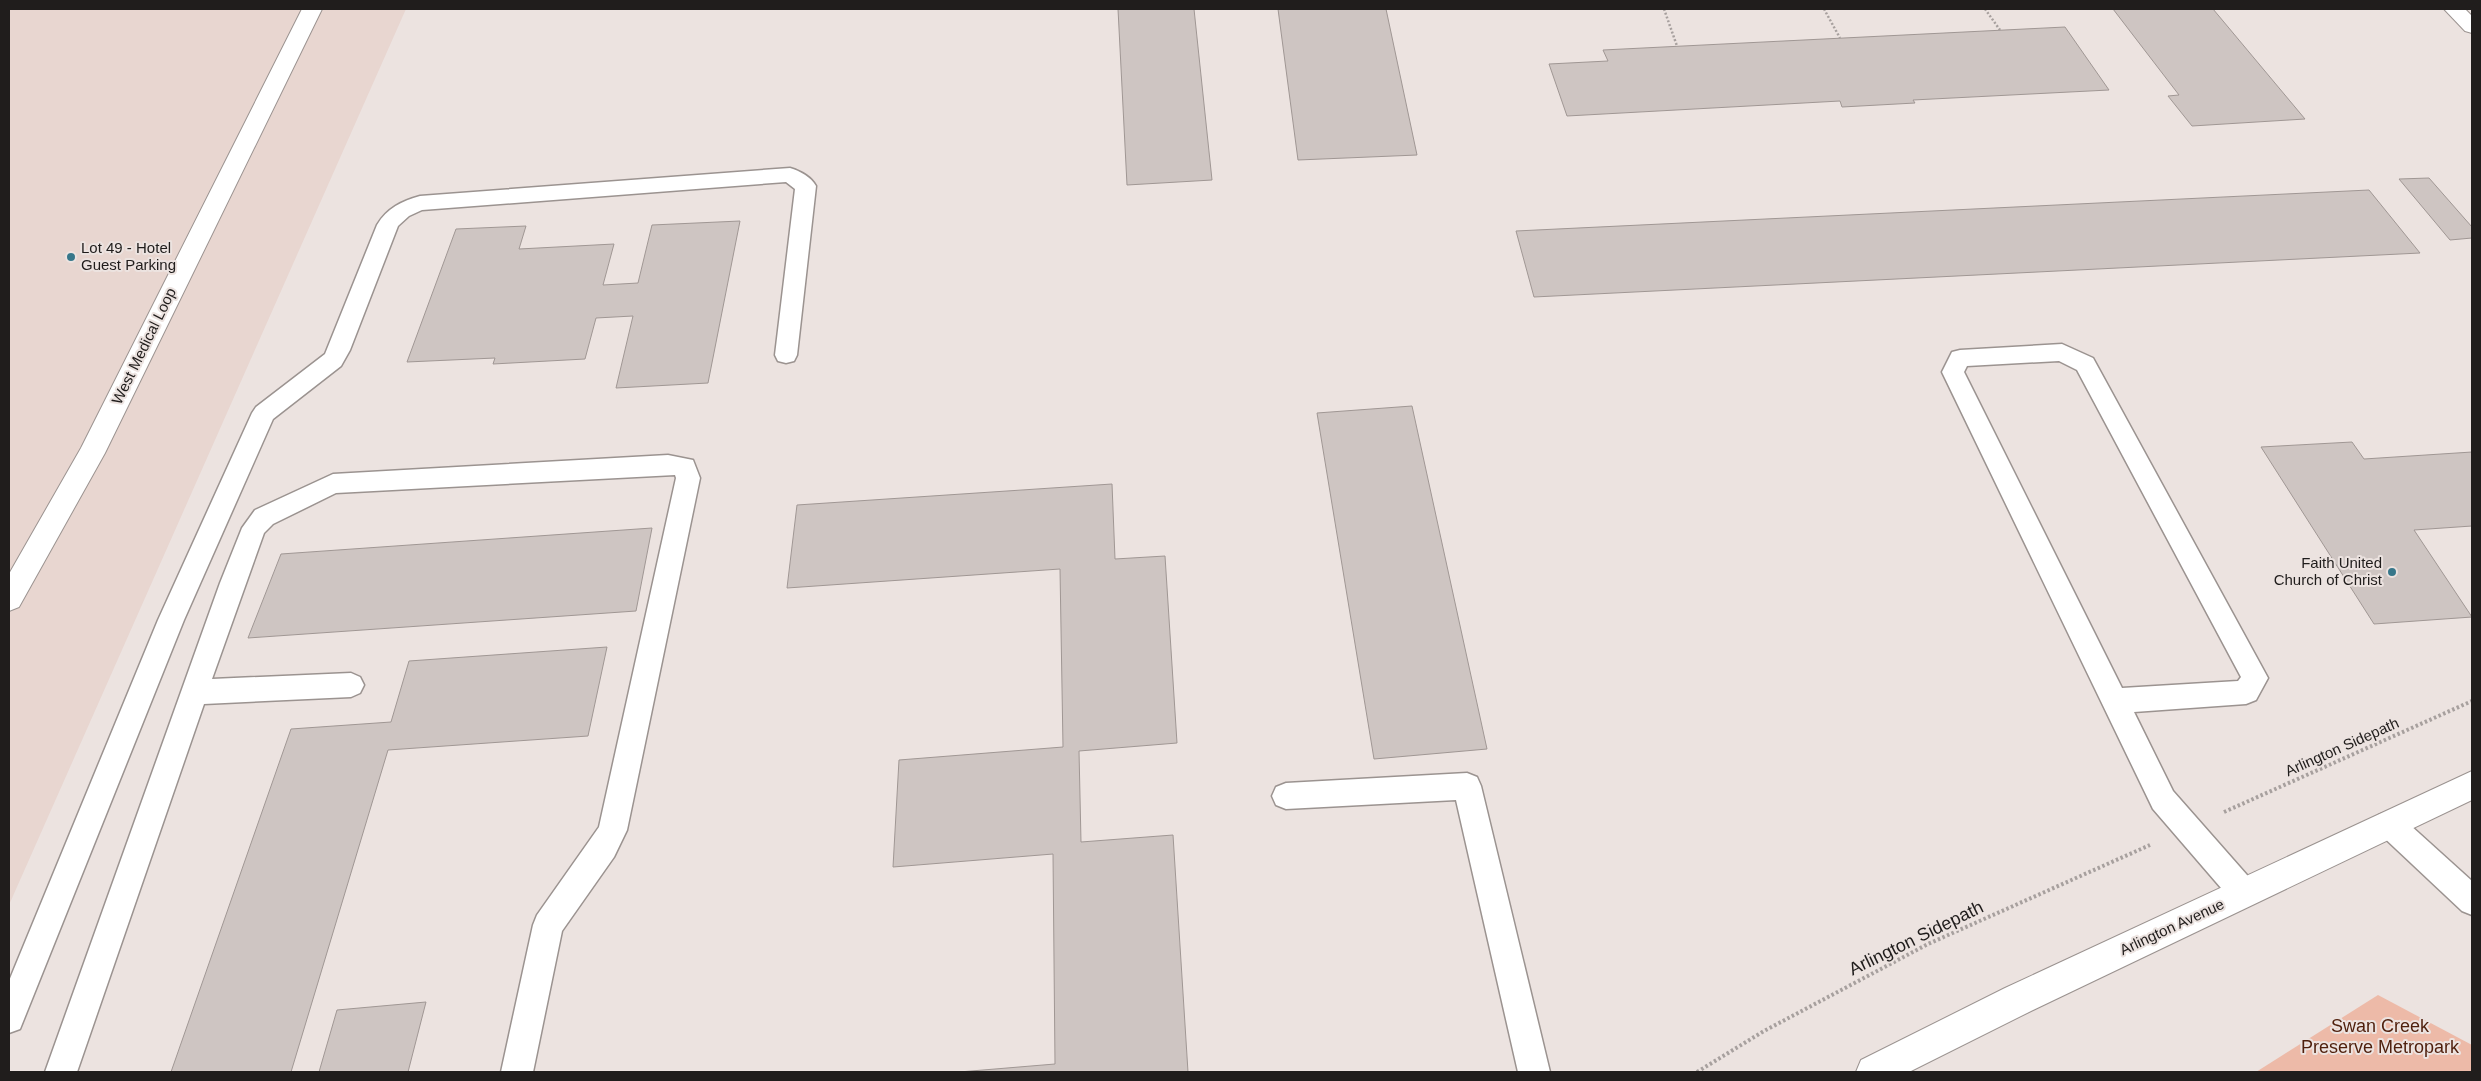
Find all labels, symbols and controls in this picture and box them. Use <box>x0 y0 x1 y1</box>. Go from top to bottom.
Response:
place label: Lot 49 - Hotel Guest Parking <box>81 239 176 273</box>
marker: Lot 49 - Hotel Guest Parking <box>65 251 77 263</box>
street label: West Medical Loop <box>108 285 179 407</box>
place label: Faith United Church of Christ <box>2274 554 2383 588</box>
marker: Faith United Church of Christ <box>2386 566 2398 578</box>
street label: Arlington Sidepath <box>2282 714 2401 779</box>
street label: Arlington Avenue <box>2117 895 2227 958</box>
street label: Arlington Sidepath <box>1846 897 1986 979</box>
park label: Swan Creek Preserve Metropark <box>2301 1016 2460 1057</box>

